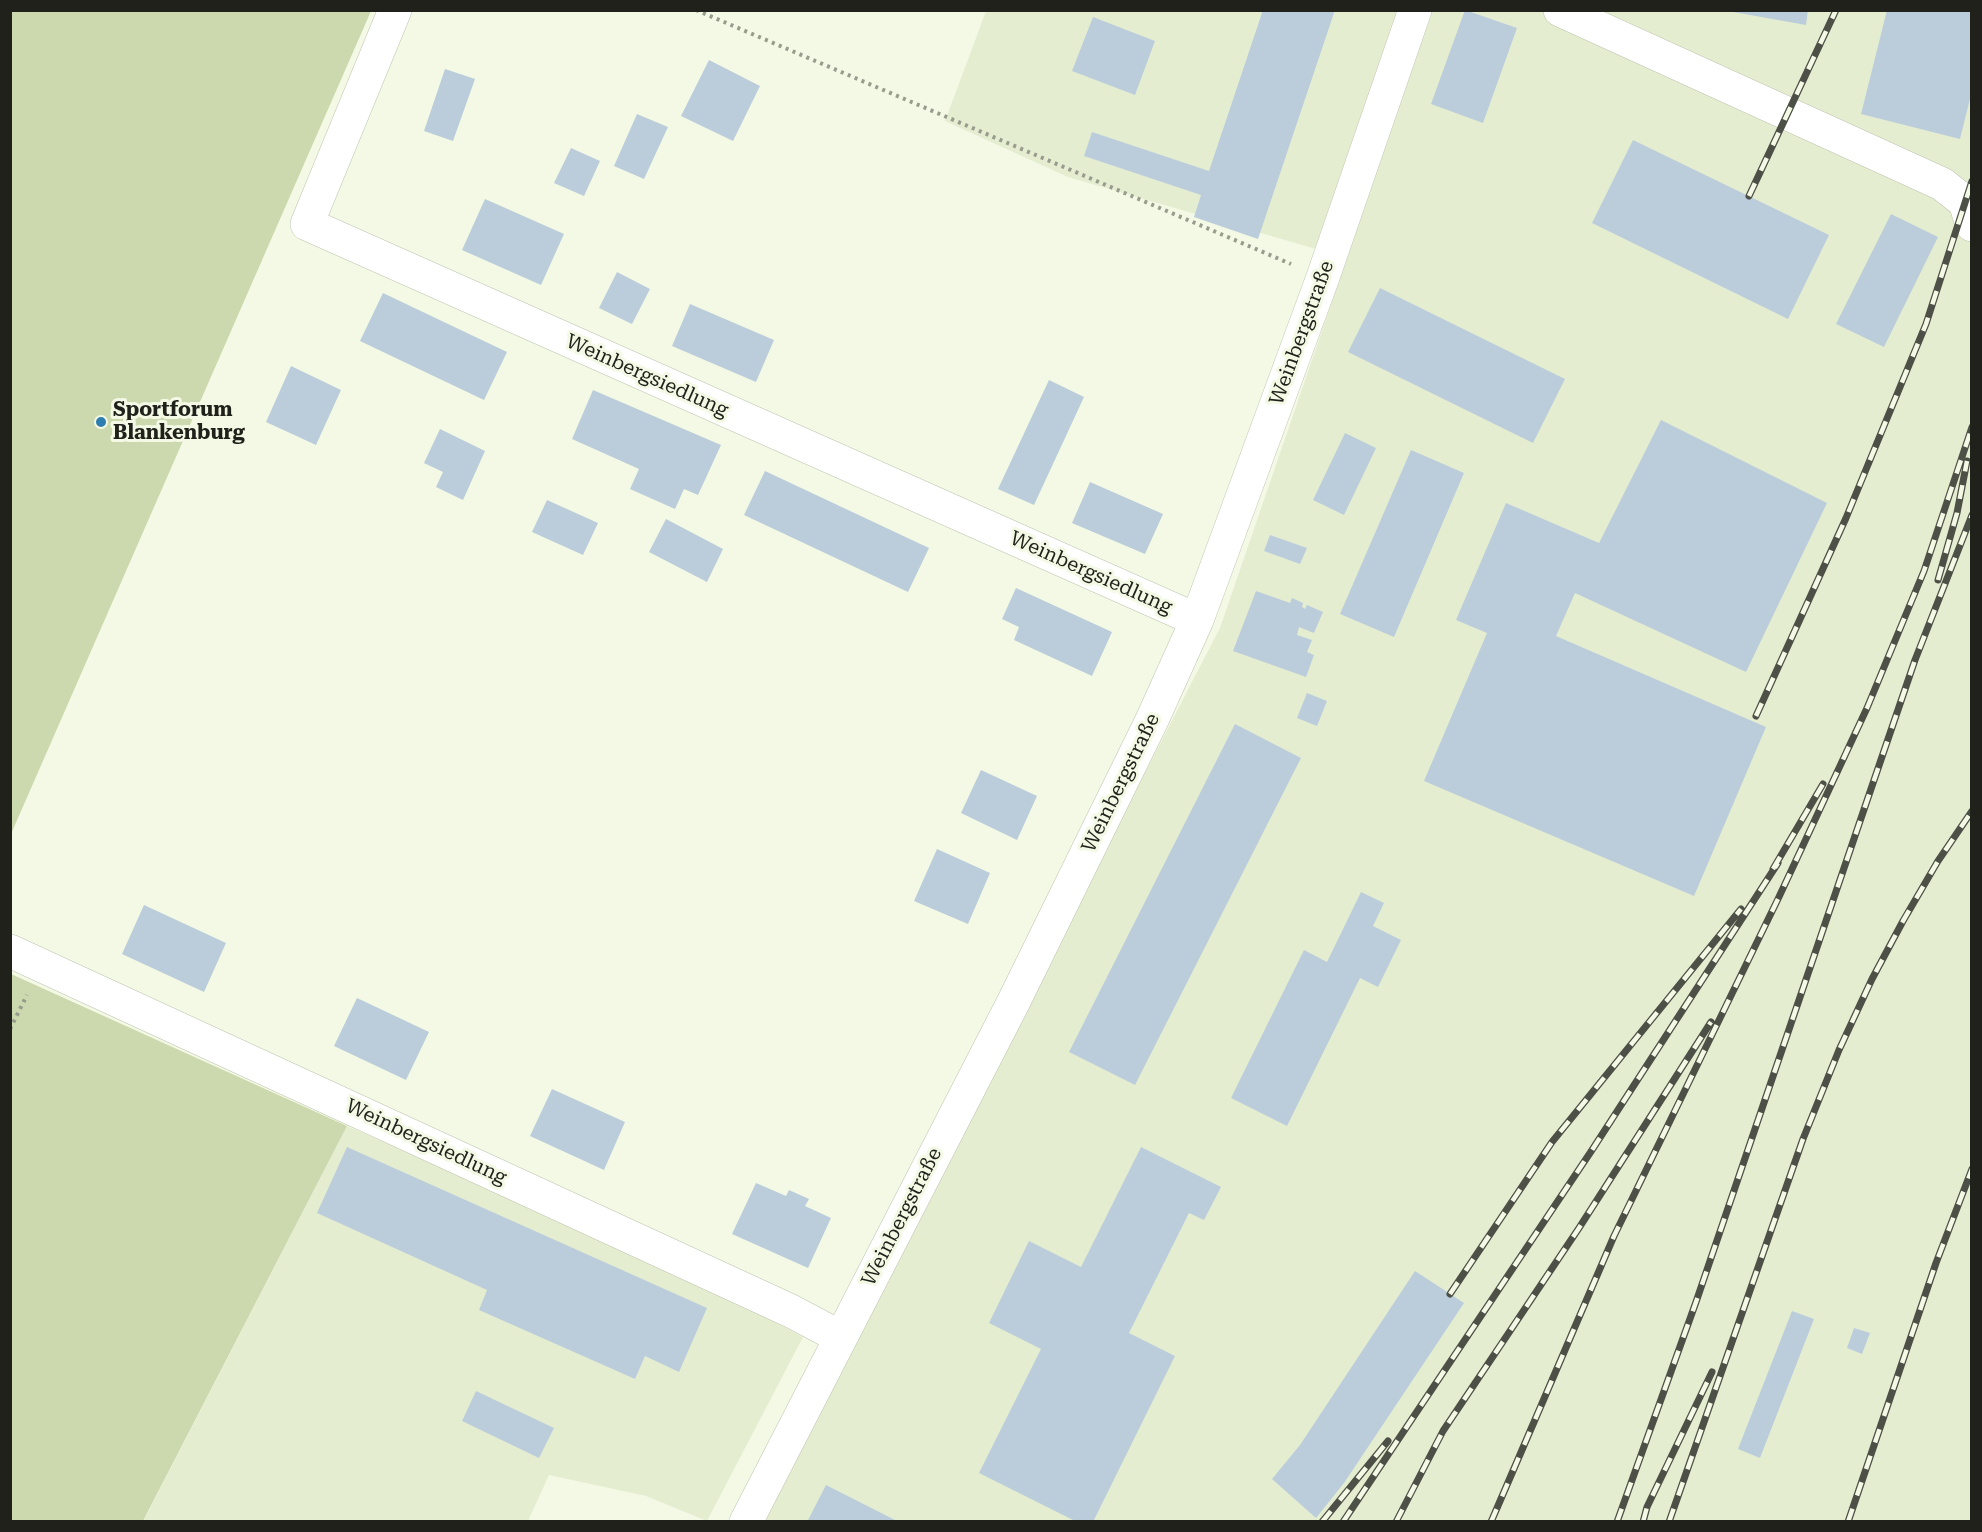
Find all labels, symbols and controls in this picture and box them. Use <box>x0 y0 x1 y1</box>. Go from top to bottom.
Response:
street label: Weinbergstraße <box>1265 258 1339 408</box>
street label: Weinbergsiedlung <box>562 329 732 423</box>
place label: Sportforum Blankenburg <box>113 398 245 445</box>
marker: Sportforum Blankenburg <box>94 415 108 429</box>
street label: Weinbergsiedlung <box>1006 526 1176 620</box>
street label: Weinbergstraße <box>1077 710 1165 856</box>
street label: Weinbergsiedlung <box>342 1094 510 1190</box>
street label: Weinbergstraße <box>857 1144 947 1290</box>

